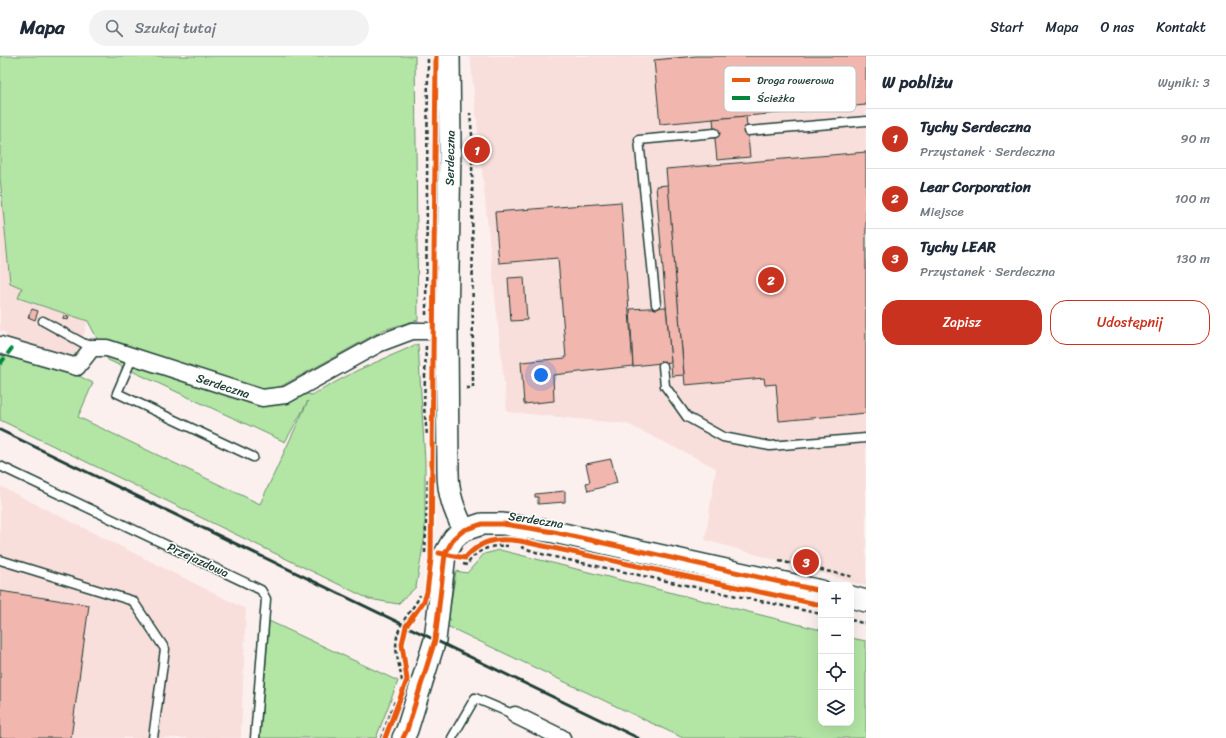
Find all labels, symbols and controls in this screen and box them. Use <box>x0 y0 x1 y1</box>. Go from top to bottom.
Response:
search box <box>89 10 369 46</box>
text: Mapa <box>20 11 65 44</box>
text: Szukaj tutaj <box>135 15 216 41</box>
text: Start <box>990 15 1024 40</box>
text: Mapa <box>1046 15 1078 40</box>
text: O nas <box>1100 15 1134 40</box>
text: Kontakt <box>1156 15 1206 40</box>
icon: search <box>103 17 125 39</box>
legend <box>724 66 856 112</box>
text: W pobliżu <box>882 67 953 97</box>
text: Droga rowerowa <box>757 71 835 90</box>
text: Wyniki: 3 <box>1158 71 1210 94</box>
text: Ścieżka <box>757 89 795 108</box>
text: Tychy Serdeczna <box>920 114 1031 140</box>
text: 1 <box>892 127 898 150</box>
text: 90 m <box>1180 127 1210 150</box>
street label: Serdeczna <box>439 130 461 186</box>
pin: 1 <box>464 135 490 165</box>
text: Przystanek · Serdeczna <box>920 140 1055 163</box>
text: Lear Corporation <box>920 174 1031 200</box>
text: 2 <box>891 187 899 210</box>
text: 100 m <box>1175 187 1210 210</box>
text: Miejsce <box>920 200 964 223</box>
text: Tychy LEAR <box>920 234 996 260</box>
text: 3 <box>891 247 899 270</box>
text: 130 m <box>1176 247 1210 270</box>
text: Przystanek · Serdeczna <box>920 260 1055 283</box>
pin: 2 <box>758 265 784 295</box>
button: Zapisz <box>882 300 1042 345</box>
button: Udostępnij <box>1050 300 1210 345</box>
your location <box>531 365 551 385</box>
street label: Serdeczna <box>193 367 253 405</box>
street label: Serdeczna <box>507 505 565 535</box>
street label: Przejazdowa <box>163 536 233 584</box>
pin: 3 <box>793 547 819 577</box>
map controls <box>818 582 854 726</box>
button: + <box>818 582 854 618</box>
button: − <box>818 618 854 654</box>
button: locate <box>818 654 854 690</box>
button: layers <box>818 690 854 726</box>

